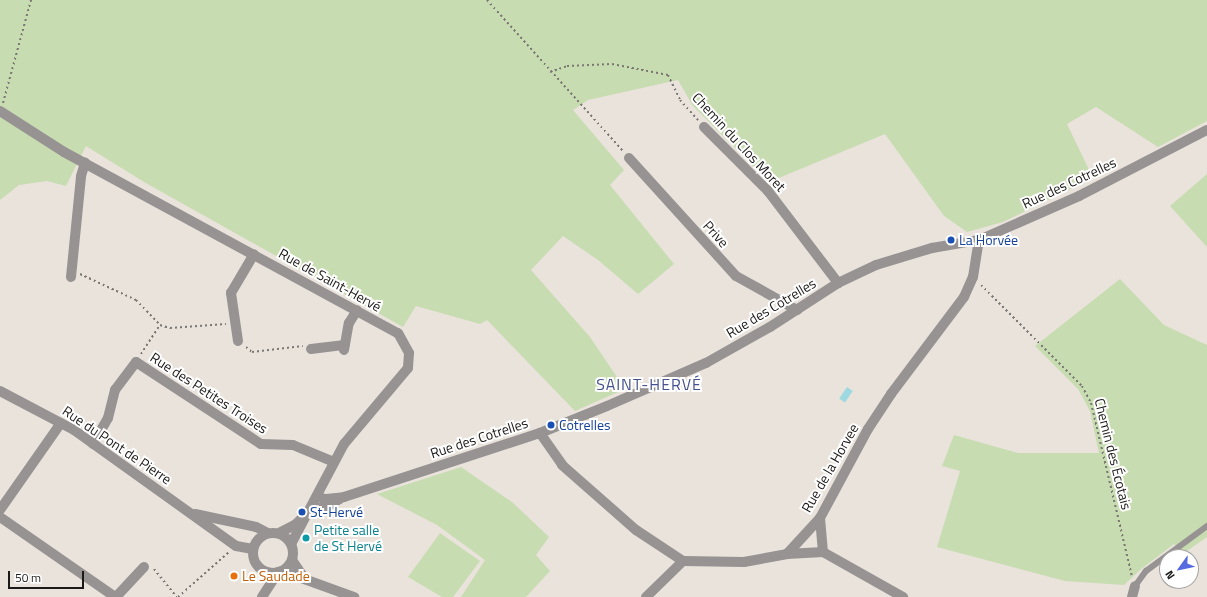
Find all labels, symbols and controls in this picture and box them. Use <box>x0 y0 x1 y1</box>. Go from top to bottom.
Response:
street label: Chemin du Clos Moret <box>689 89 789 195</box>
street label: Rue des Cotrelles <box>1019 154 1119 212</box>
street label: Prive <box>700 217 732 251</box>
place label: La Horvée <box>959 232 1018 248</box>
marker: La Horvée <box>946 235 956 245</box>
street label: Rue de Saint-Hervé <box>276 245 384 315</box>
street label: Rue des Cotrelles <box>723 275 819 341</box>
street label: Rue des Petites Troises <box>147 349 271 437</box>
district label: SAINT-HERVÉ <box>596 374 702 394</box>
street label: Chemin des Écotais <box>1091 397 1135 511</box>
street label: Rue du Pont de Pierre <box>59 402 175 488</box>
street label: Rue des Cotrelles <box>428 414 530 462</box>
place label: Cotrelles <box>559 417 611 433</box>
marker: Cotrelles <box>546 420 556 430</box>
street label: Rue de la Horvee <box>798 421 862 515</box>
place label: St-Hervé <box>310 504 363 520</box>
marker: St-Hervé <box>297 507 307 517</box>
place label: Petite salle de St Hervé <box>314 522 382 554</box>
marker: Petite salle de St Hervé <box>301 533 311 543</box>
north arrow <box>1159 549 1199 589</box>
scale bar <box>10 563 86 589</box>
text: N <box>1161 567 1179 583</box>
text: 50 m <box>15 568 41 587</box>
place label: Le Saudade <box>242 568 310 584</box>
marker: Le Saudade <box>229 571 239 581</box>

